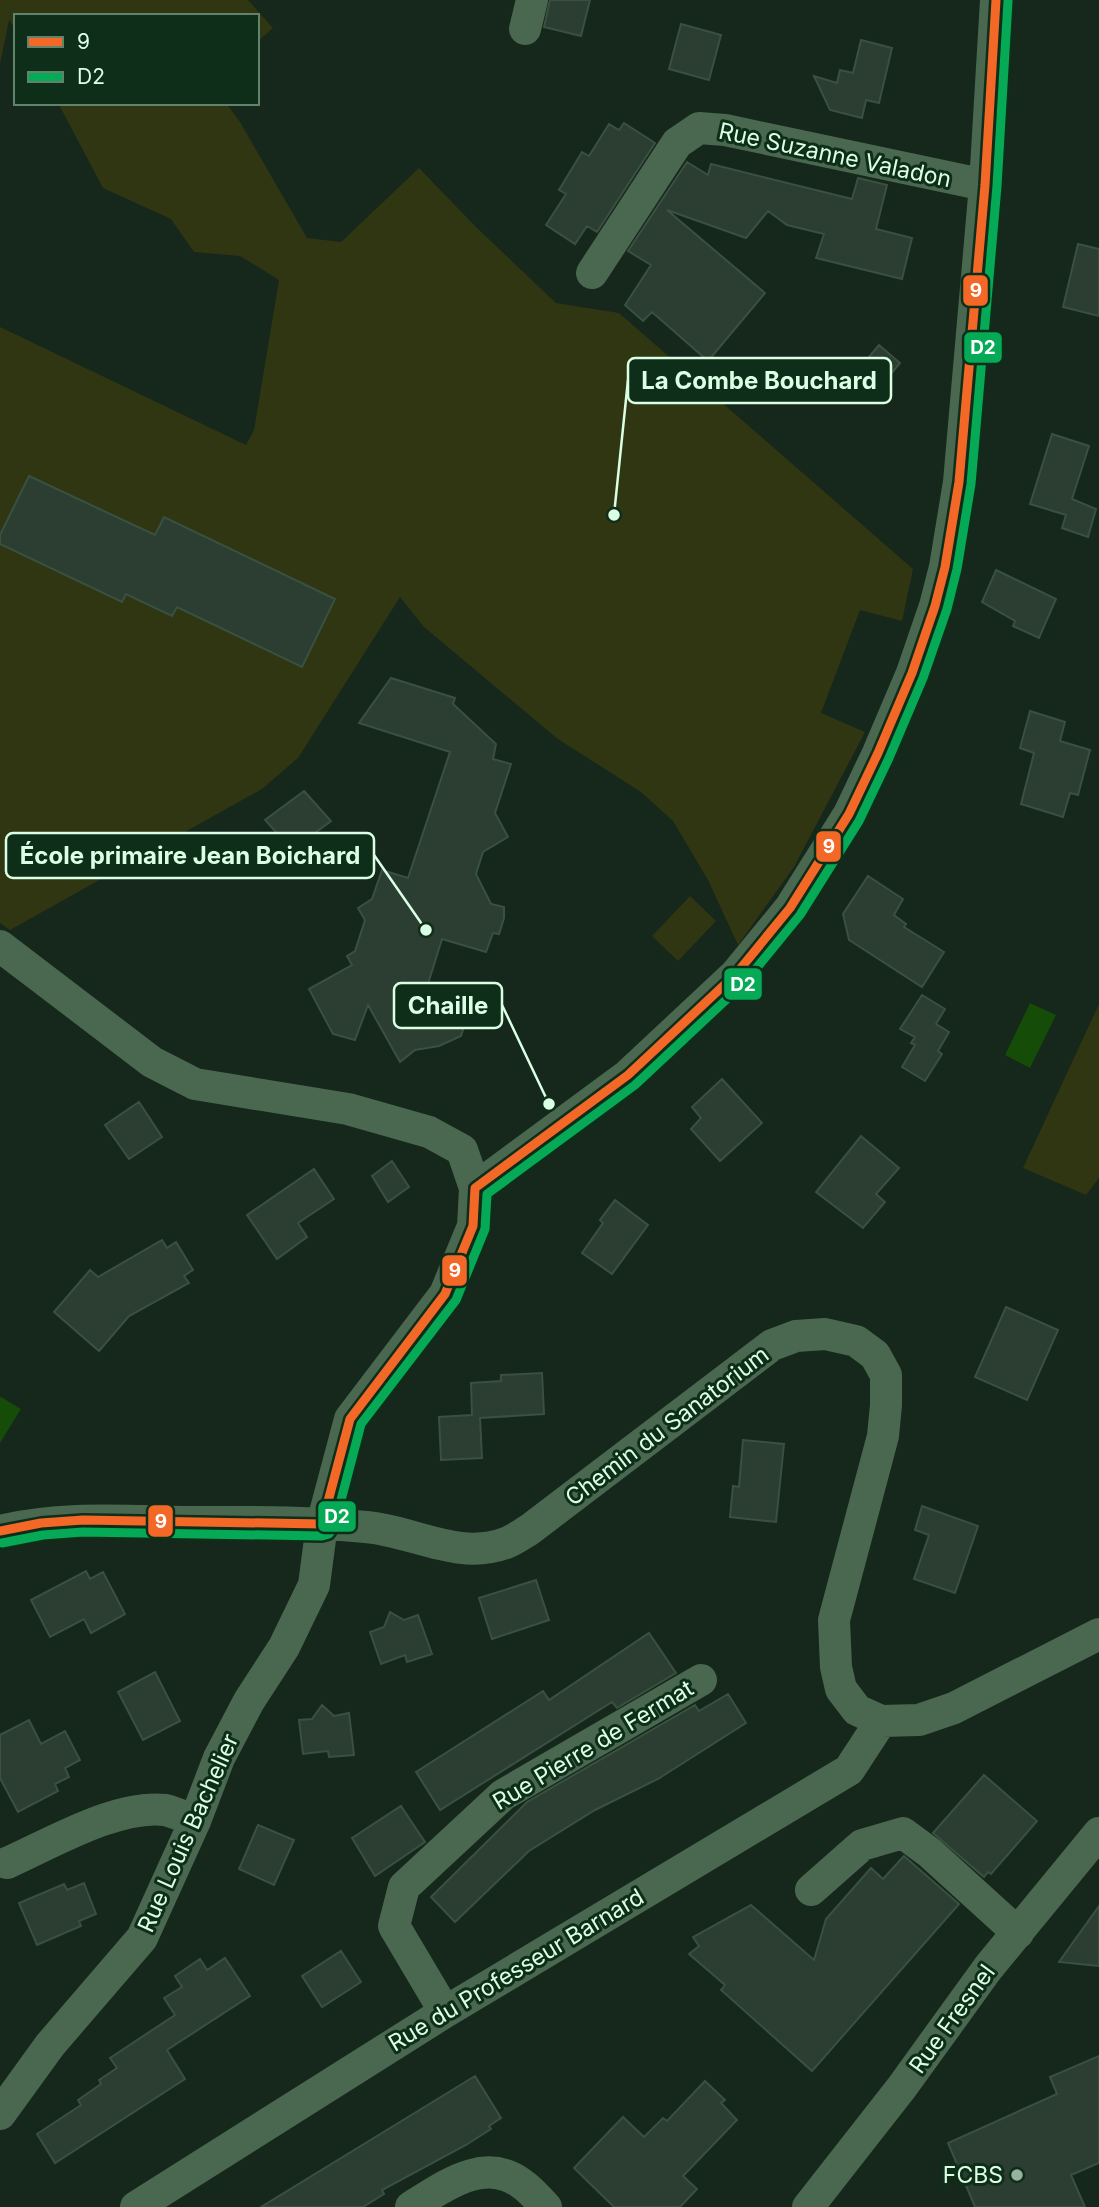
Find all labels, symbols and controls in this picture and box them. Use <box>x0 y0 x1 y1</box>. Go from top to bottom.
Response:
legend <box>14 14 259 105</box>
text: 9 <box>77 29 90 54</box>
text: D2 <box>77 64 105 89</box>
street label: Rue Suzanne Valadon <box>716 117 954 193</box>
line badge: 9 <box>962 274 989 307</box>
text: 9 <box>970 279 982 302</box>
line badge: D2 <box>963 331 1003 364</box>
text: D2 <box>970 336 996 359</box>
callout: La Combe Bouchard <box>628 358 891 403</box>
text: La Combe Bouchard <box>641 366 877 395</box>
line badge: 9 <box>815 830 842 863</box>
callout: École primaire Jean Boichard <box>6 833 374 878</box>
text: 9 <box>823 835 835 858</box>
text: École primaire Jean Boichard <box>20 841 360 870</box>
line badge: D2 <box>723 967 763 1001</box>
text: D2 <box>730 973 756 996</box>
callout: Chaille <box>394 983 502 1028</box>
text: Chaille <box>408 991 488 1020</box>
line badge: 9 <box>441 1254 468 1287</box>
text: 9 <box>449 1259 461 1282</box>
street label: Chemin du Sanatorium <box>560 1340 774 1512</box>
line badge: D2 <box>317 1500 357 1533</box>
line badge: 9 <box>147 1504 174 1538</box>
text: D2 <box>324 1505 350 1528</box>
text: 9 <box>155 1510 167 1533</box>
street label: Rue Pierre de Fermat <box>488 1674 699 1816</box>
street label: Rue Louis Bachelier <box>132 1729 244 1937</box>
street label: Rue du Professeur Barnard <box>383 1883 649 2057</box>
street label: Rue Fresnel <box>903 1959 1001 2079</box>
place label: FCBS <box>943 2161 1003 2189</box>
marker: FCBS <box>1009 2167 1025 2183</box>

